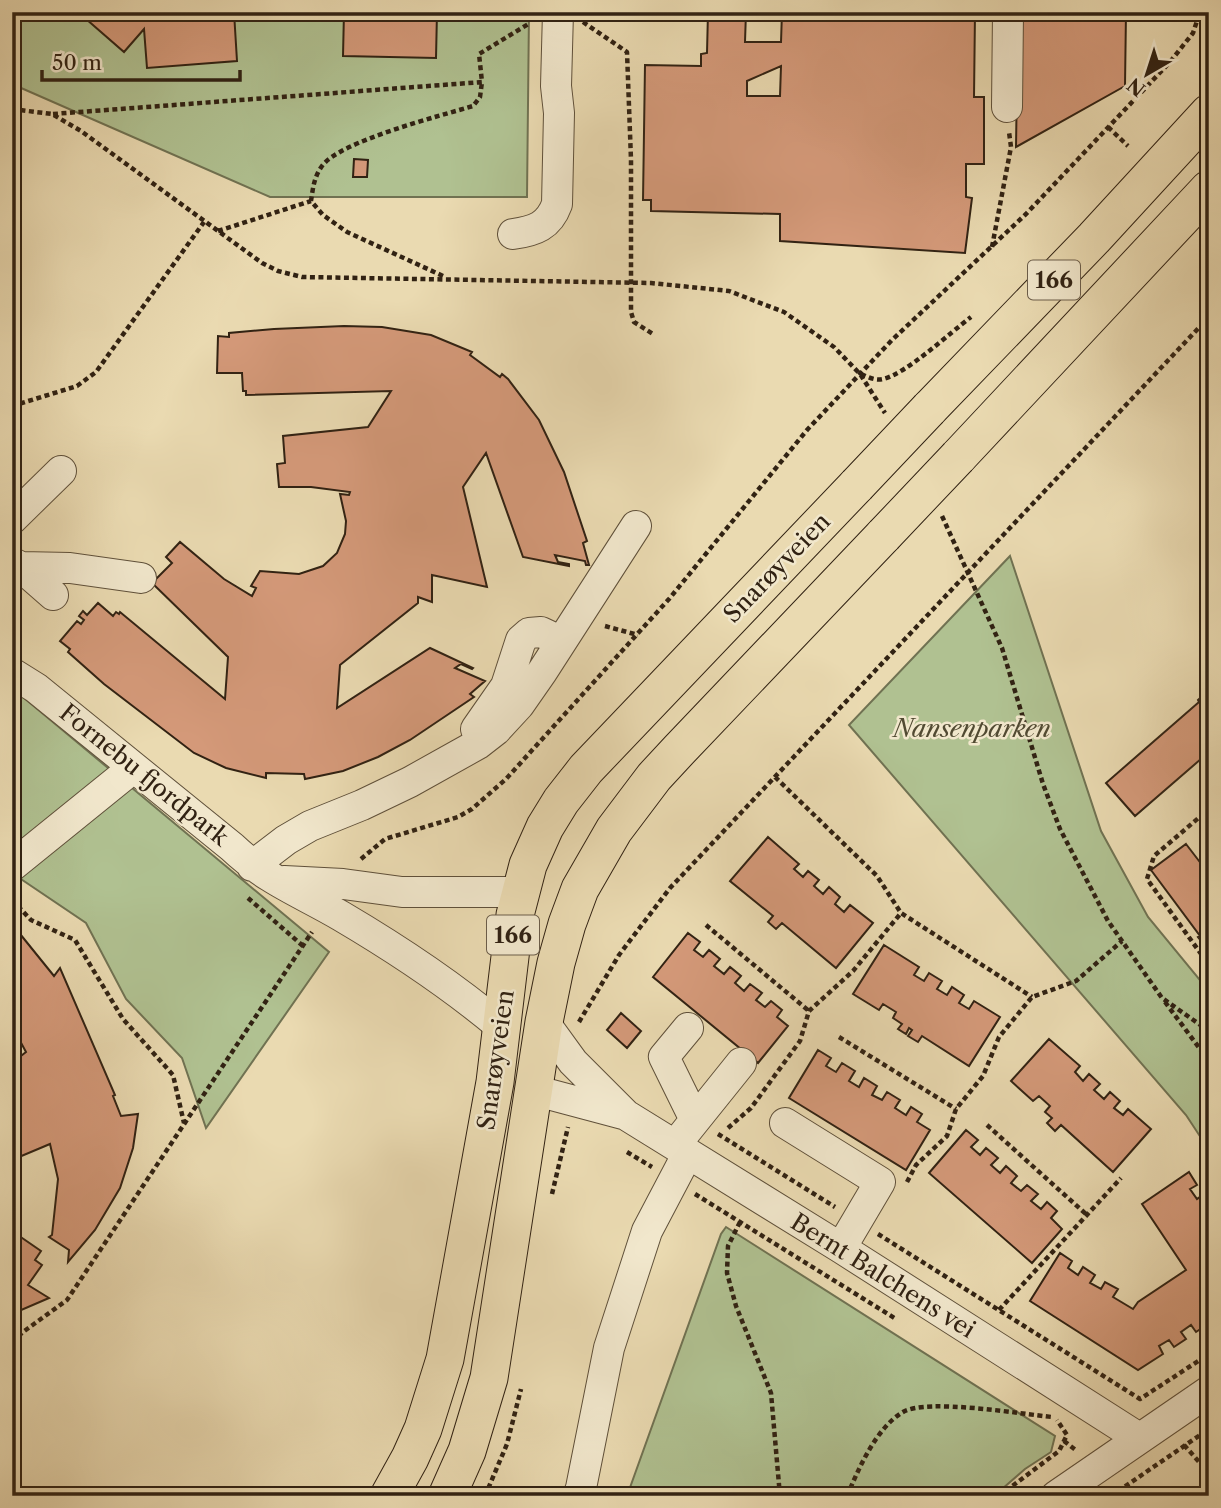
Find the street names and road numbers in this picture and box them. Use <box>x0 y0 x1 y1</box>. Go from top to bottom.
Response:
road number: 166 <box>1028 260 1080 300</box>
street label: Snarøyveien <box>717 507 836 628</box>
street label: Fornebu fjordpark <box>53 698 236 853</box>
road number: 166 <box>487 916 539 954</box>
street label: Snarøyveien <box>471 988 520 1132</box>
street label: Bernt Balchens vei <box>786 1207 981 1344</box>

